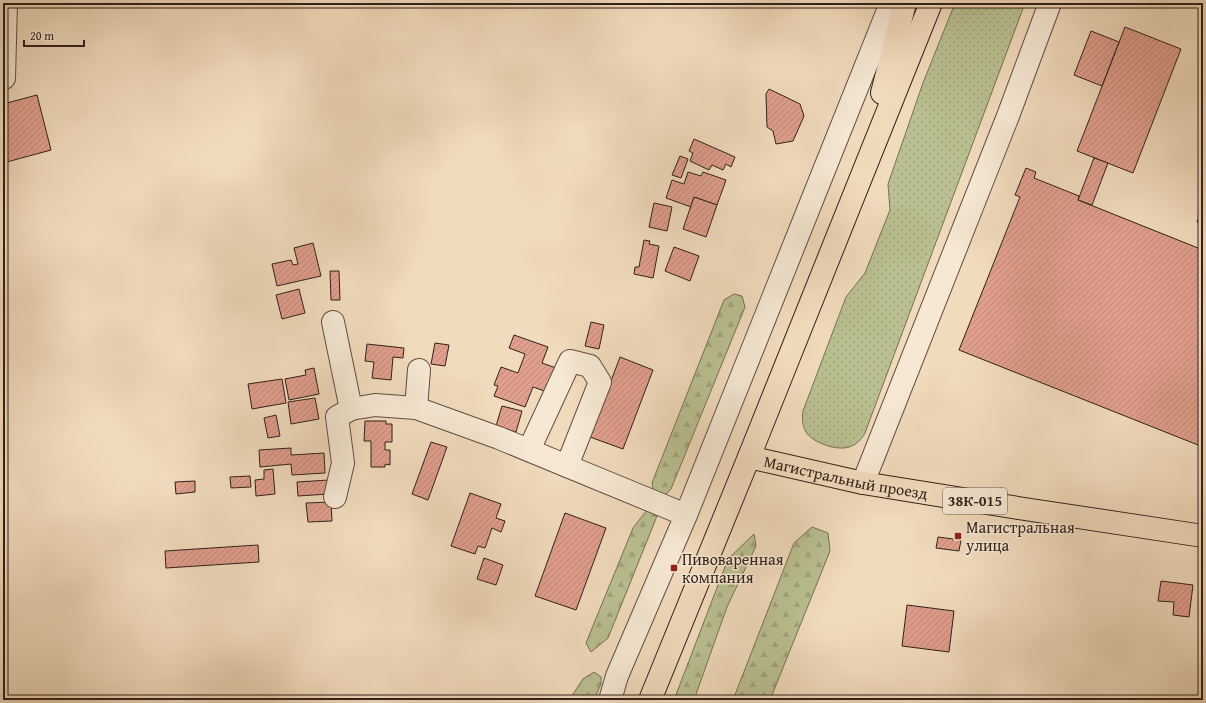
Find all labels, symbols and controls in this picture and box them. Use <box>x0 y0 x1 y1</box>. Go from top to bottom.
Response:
scale bar <box>24 22 84 48</box>
text: 20 m <box>30 27 54 44</box>
street label: Магистральный проезд <box>762 449 930 505</box>
road number: 38К-015 <box>943 488 1007 514</box>
place label: Магистральная улица <box>965 515 1075 557</box>
marker: Магистральная улица <box>953 531 963 541</box>
place label: Пивоваренная компания <box>682 547 784 589</box>
marker: Пивоваренная компания <box>669 563 679 573</box>

